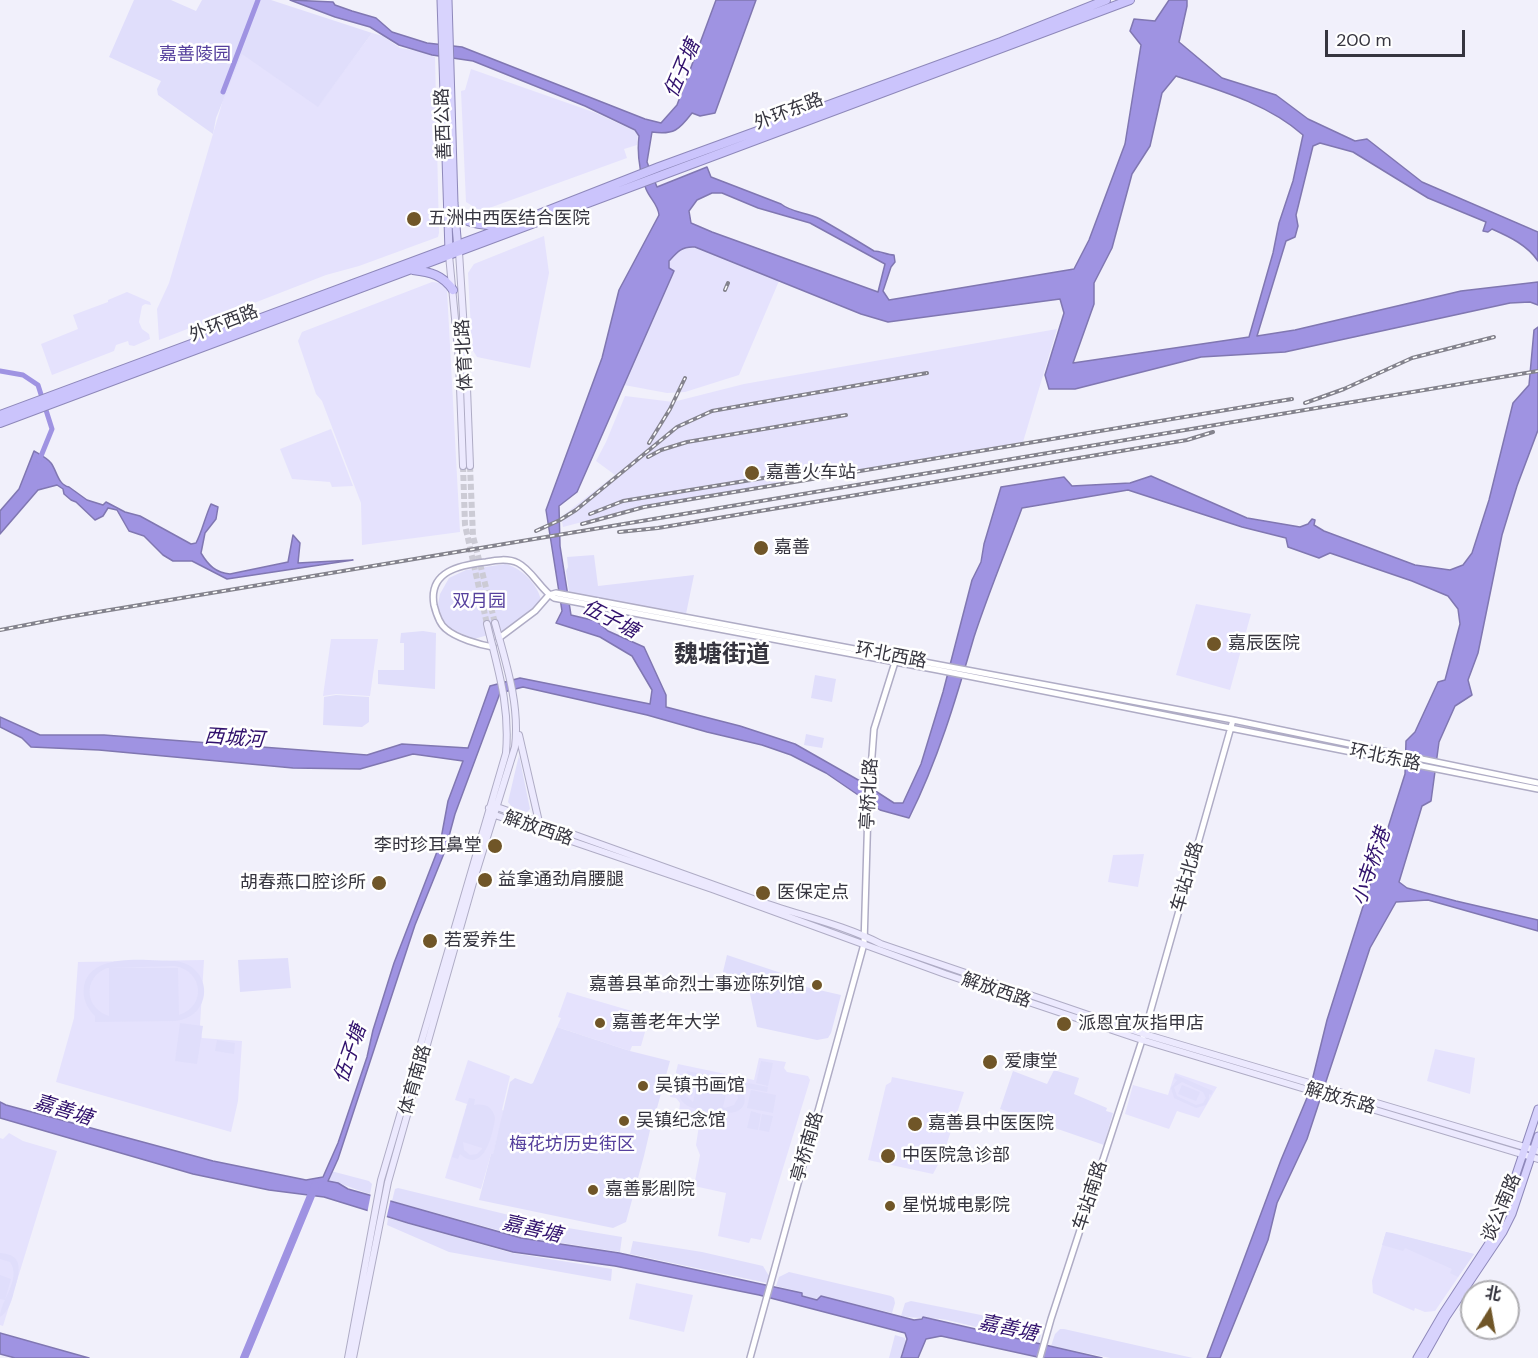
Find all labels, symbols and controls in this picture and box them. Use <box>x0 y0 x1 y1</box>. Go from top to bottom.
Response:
scale bar <box>1328 18 1468 56</box>
text: 200 m <box>1336 28 1392 52</box>
water label: 伍子塘 <box>660 37 706 101</box>
park label: 嘉善陵园 <box>159 44 231 66</box>
street label: 善西公路 <box>432 88 456 160</box>
street label: 外环东路 <box>752 89 826 135</box>
place label: 五洲中西医结合医院 <box>428 208 590 230</box>
marker: 五洲中西医结合医院 <box>405 210 423 228</box>
street label: 外环西路 <box>187 301 261 347</box>
street label: 体育北路 <box>452 318 478 392</box>
place label: 嘉善火车站 <box>766 462 856 484</box>
marker: 嘉善火车站 <box>743 464 761 482</box>
place label: 嘉善 <box>774 537 810 559</box>
marker: 嘉善 <box>752 539 770 557</box>
park label: 双月园 <box>452 591 506 613</box>
water label: 伍子塘 <box>578 596 642 644</box>
place label: 嘉辰医院 <box>1228 633 1300 655</box>
marker: 嘉辰医院 <box>1205 635 1223 653</box>
street label: 环北西路 <box>854 639 928 673</box>
district label: 魏塘街道 <box>674 642 770 670</box>
water label: 西城河 <box>203 725 265 753</box>
street label: 环北东路 <box>1348 740 1422 776</box>
street label: 亭桥北路 <box>857 757 883 831</box>
street label: 解放西路 <box>500 807 576 851</box>
water label: 小寺桥港 <box>1348 825 1396 909</box>
place label: 李时珍耳鼻堂 <box>374 835 482 857</box>
marker: 李时珍耳鼻堂 <box>486 837 504 855</box>
street label: 车站北路 <box>1168 839 1208 915</box>
place label: 益拿通劲肩腰腿 <box>498 869 624 891</box>
marker: 益拿通劲肩腰腿 <box>476 871 494 889</box>
place label: 胡春燕口腔诊所 <box>240 872 366 894</box>
marker: 胡春燕口腔诊所 <box>370 874 388 892</box>
place label: 医保定点 <box>777 882 849 904</box>
marker: 医保定点 <box>754 884 772 902</box>
place label: 若爱养生 <box>444 930 516 952</box>
marker: 若爱养生 <box>421 932 439 950</box>
street label: 解放西路 <box>958 969 1034 1013</box>
place label: 嘉善县革命烈士事迹陈列馆 <box>589 974 805 996</box>
marker: 嘉善县革命烈士事迹陈列馆 <box>810 978 824 992</box>
place label: 嘉善老年大学 <box>612 1012 720 1034</box>
place label: 派恩宜灰指甲店 <box>1078 1013 1204 1035</box>
marker: 派恩宜灰指甲店 <box>1055 1015 1073 1033</box>
marker: 嘉善老年大学 <box>593 1016 607 1030</box>
water label: 伍子塘 <box>330 1022 372 1086</box>
street label: 体育南路 <box>396 1042 436 1118</box>
place label: 爱康堂 <box>1004 1051 1058 1073</box>
marker: 爱康堂 <box>981 1053 999 1071</box>
place label: 吴镇书画馆 <box>655 1075 745 1097</box>
marker: 吴镇书画馆 <box>636 1079 650 1093</box>
street label: 解放东路 <box>1302 1079 1378 1119</box>
water label: 嘉善塘 <box>31 1091 95 1131</box>
street label: 亭桥南路 <box>788 1109 828 1185</box>
place label: 吴镇纪念馆 <box>636 1110 726 1132</box>
place label: 嘉善县中医医院 <box>928 1113 1054 1135</box>
marker: 吴镇纪念馆 <box>617 1114 631 1128</box>
marker: 嘉善县中医医院 <box>906 1115 924 1133</box>
park label: 梅花坊历史街区 <box>509 1134 635 1156</box>
place label: 中医院急诊部 <box>902 1145 1010 1167</box>
marker: 中医院急诊部 <box>879 1147 897 1165</box>
street label: 车站南路 <box>1070 1158 1112 1234</box>
street label: 谈公南路 <box>1478 1171 1526 1245</box>
place label: 嘉善影剧院 <box>605 1179 695 1201</box>
marker: 嘉善影剧院 <box>586 1183 600 1197</box>
place label: 星悦城电影院 <box>902 1195 1010 1217</box>
marker: 星悦城电影院 <box>883 1199 897 1213</box>
water label: 嘉善塘 <box>500 1212 564 1248</box>
north arrow <box>1460 1280 1520 1340</box>
text: 北 <box>1483 1282 1503 1306</box>
water label: 嘉善塘 <box>976 1311 1040 1347</box>

